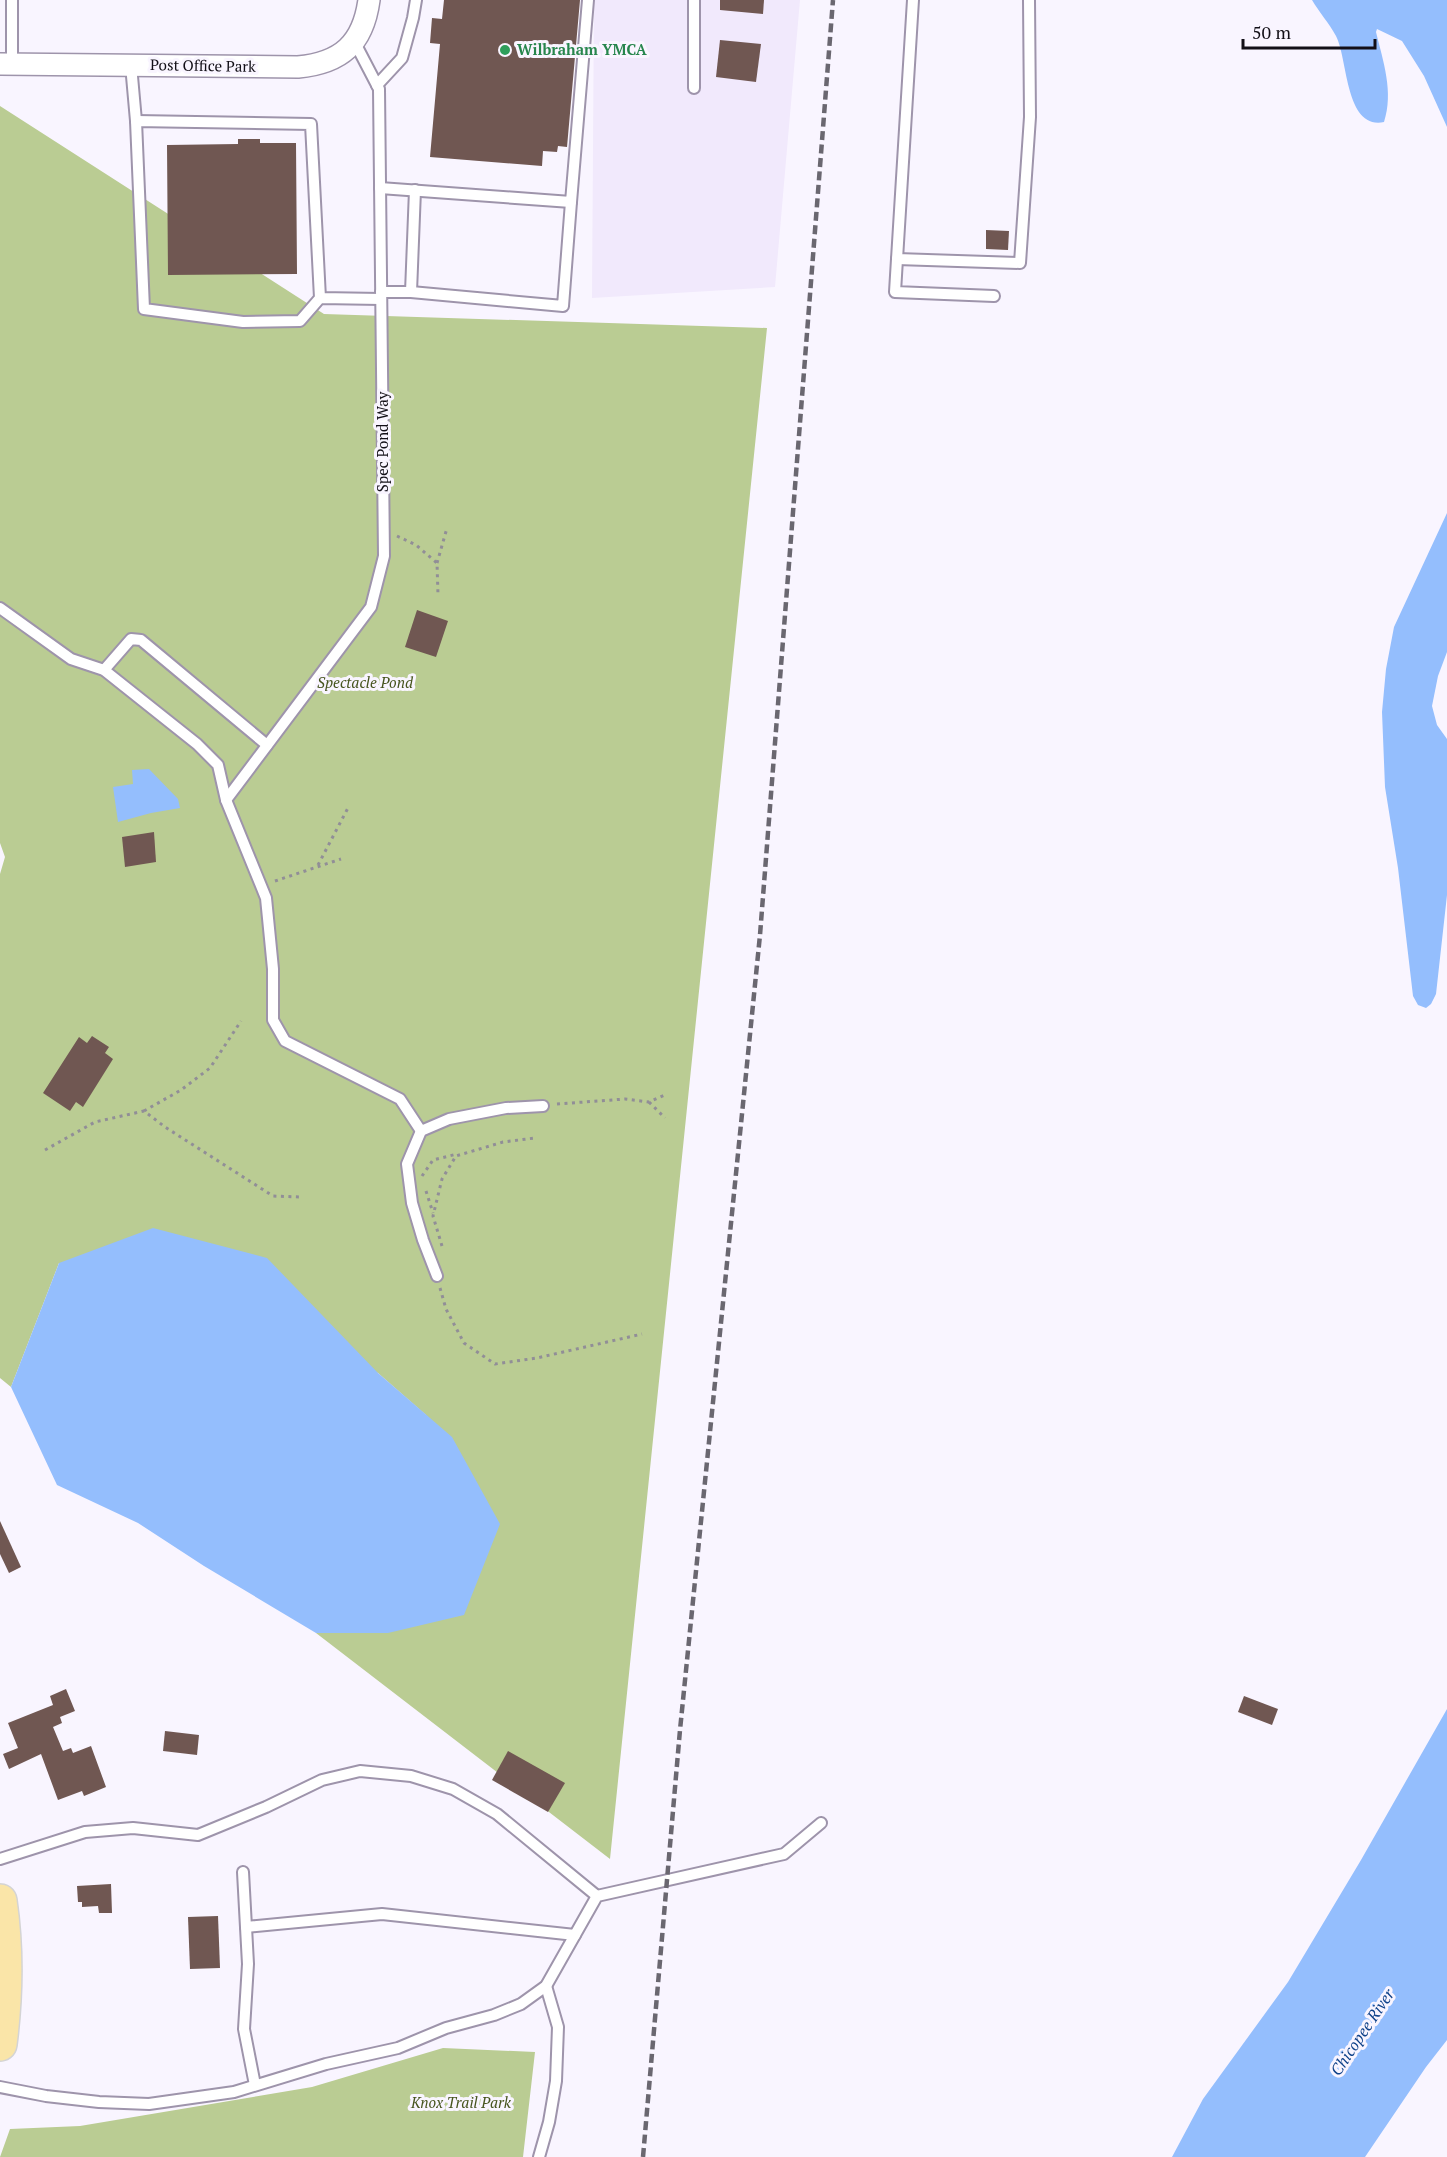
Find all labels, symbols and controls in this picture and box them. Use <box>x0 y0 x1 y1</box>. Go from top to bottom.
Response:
scale bar <box>1243 12 1375 50</box>
text: 50 m <box>1252 20 1292 44</box>
place label: Wilbraham YMCA <box>517 39 647 59</box>
marker: Wilbraham YMCA <box>498 43 512 57</box>
street label: Post Office Park <box>150 54 256 76</box>
street label: Spec Pond Way <box>372 391 392 492</box>
park label: Spectacle Pond <box>317 672 414 692</box>
water label: Chicopee River <box>1325 1984 1400 2080</box>
park label: Knox Trail Park <box>410 2092 512 2112</box>

